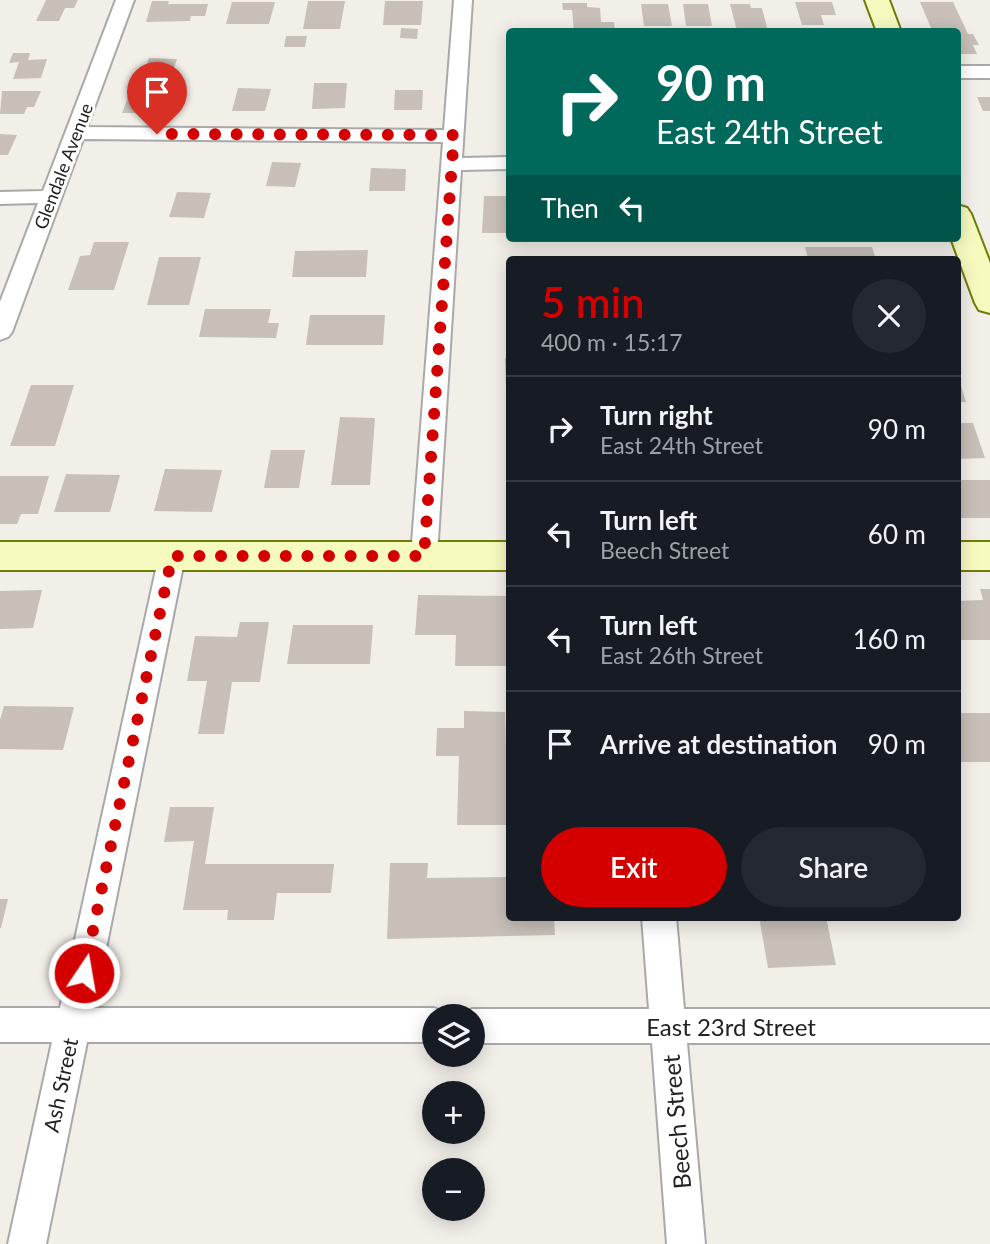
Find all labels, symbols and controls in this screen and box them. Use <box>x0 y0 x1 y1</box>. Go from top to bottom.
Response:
text: 90 m <box>656 53 766 111</box>
icon: right <box>541 56 632 147</box>
pin <box>127 62 187 134</box>
icon: arrive <box>138 73 176 111</box>
street label: Glendale Avenue <box>29 100 97 232</box>
text: East 24th Street <box>656 112 883 151</box>
icon: left <box>613 189 651 227</box>
text: Then <box>541 192 599 224</box>
text: 5 min <box>541 277 645 327</box>
button: close <box>852 279 926 353</box>
text: 400 m · 15:17 <box>541 328 683 356</box>
text: Turn right <box>600 399 713 431</box>
icon: right <box>541 410 579 448</box>
text: 90 m <box>868 413 926 445</box>
text: East 24th Street <box>600 431 763 459</box>
text: Turn left <box>600 504 697 536</box>
icon: left <box>541 515 579 553</box>
text: 60 m <box>868 518 926 550</box>
text: Beech Street <box>600 536 729 564</box>
text: Turn left <box>600 609 697 641</box>
icon: left <box>541 620 579 658</box>
text: 160 m <box>853 623 926 655</box>
text: East 26th Street <box>600 641 763 669</box>
icon: arrive <box>541 725 579 763</box>
text: Arrive at destination <box>600 728 837 760</box>
text: 90 m <box>868 728 926 760</box>
button: Exit <box>541 827 727 907</box>
button: Share <box>741 827 926 907</box>
position arrow <box>47 936 121 1010</box>
map controls <box>422 1004 485 1221</box>
button: layers <box>422 1004 485 1067</box>
street label: East 23rd Street <box>646 1012 816 1041</box>
street label: Ash Street <box>38 1035 82 1134</box>
street label: Beech Street <box>656 1053 696 1190</box>
button: + <box>422 1081 485 1144</box>
button: − <box>422 1158 485 1221</box>

